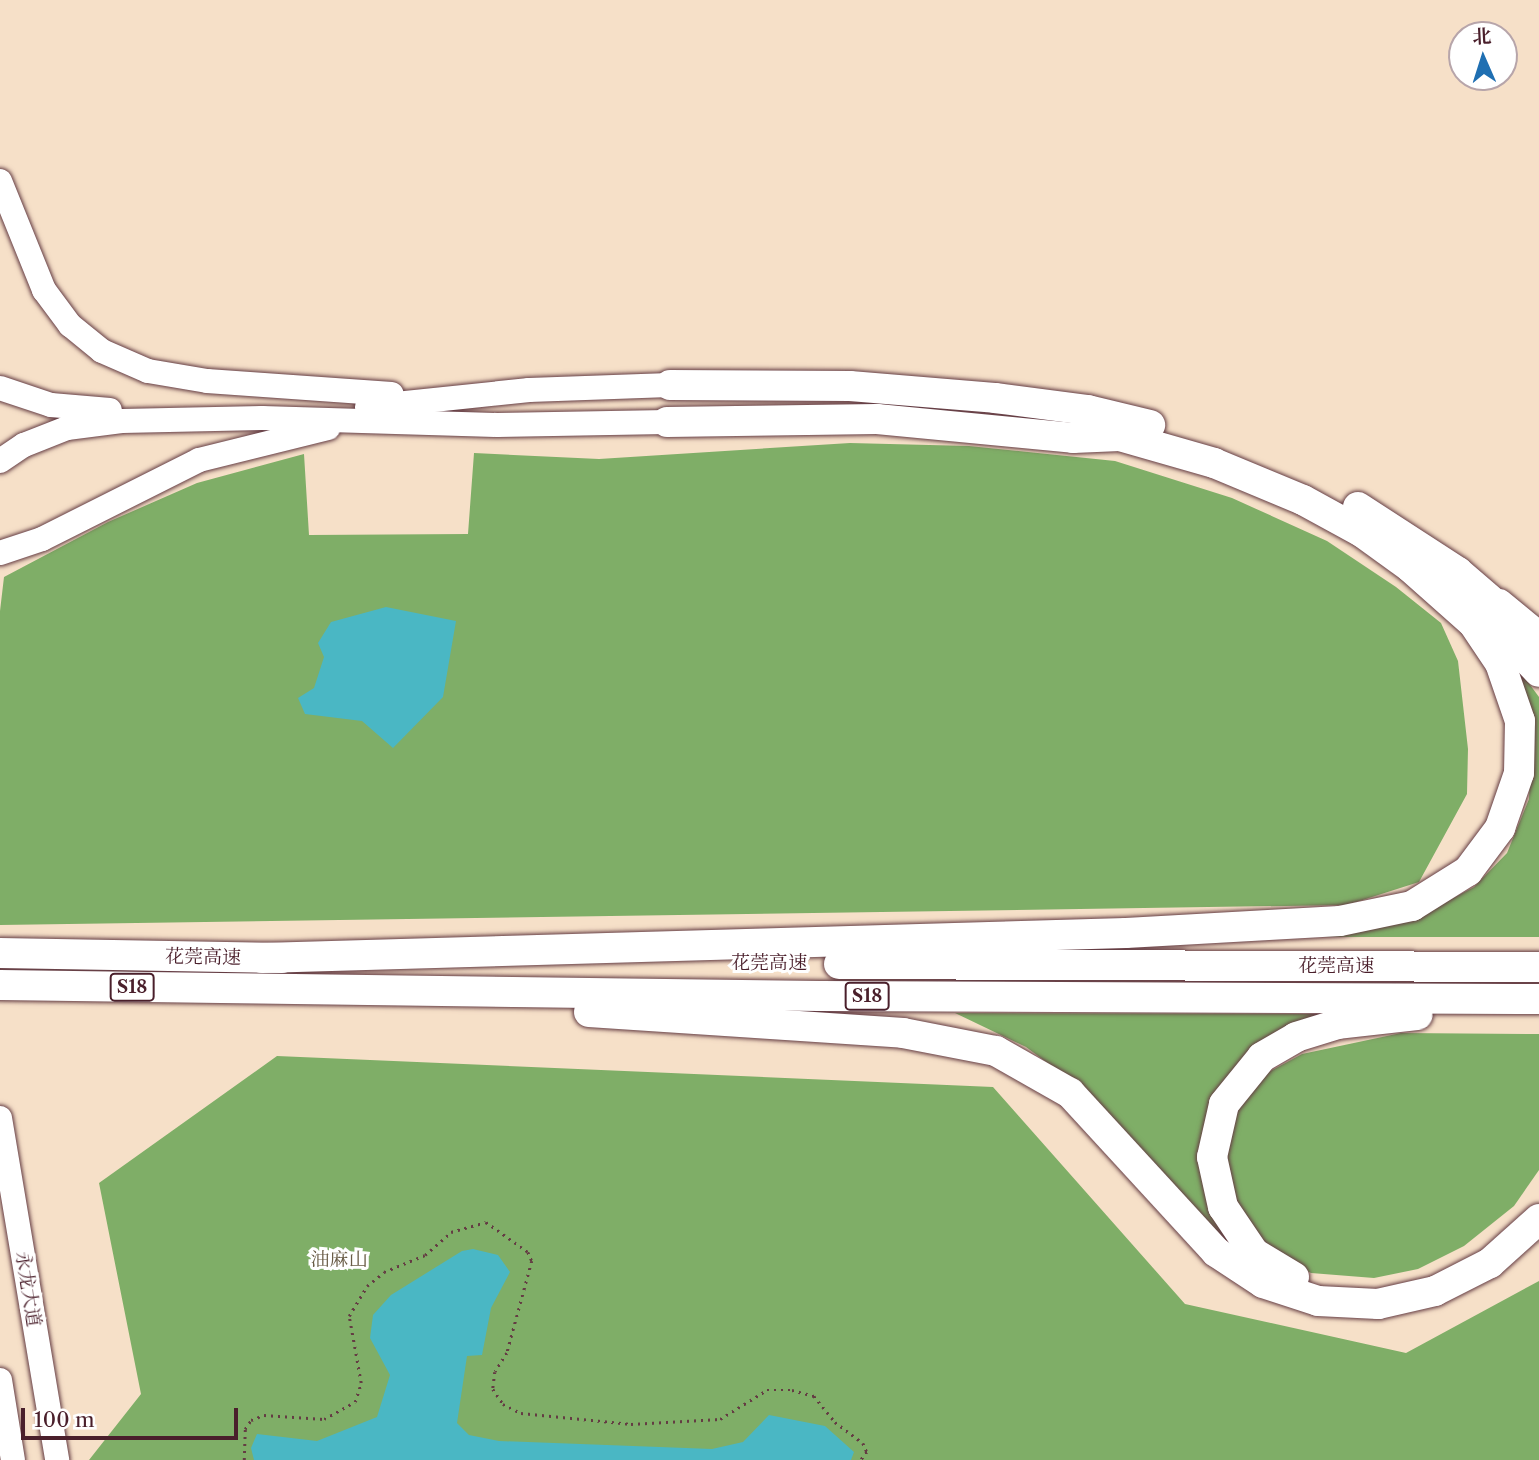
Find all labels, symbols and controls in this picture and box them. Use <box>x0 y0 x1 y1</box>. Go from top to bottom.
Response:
north arrow <box>1448 21 1518 91</box>
text: 北 <box>1472 25 1492 49</box>
street label: 花莞高速 <box>165 945 241 969</box>
street label: 花莞高速 <box>731 952 807 974</box>
street label: 花莞高速 <box>1298 955 1374 977</box>
road number: S18 <box>109 972 155 1002</box>
road number: S18 <box>844 981 890 1010</box>
park label: 油麻山 <box>311 1249 367 1271</box>
street label: 永龙大道 <box>11 1250 45 1328</box>
scale bar <box>24 1394 242 1438</box>
text: 100 m <box>34 1407 95 1432</box>

